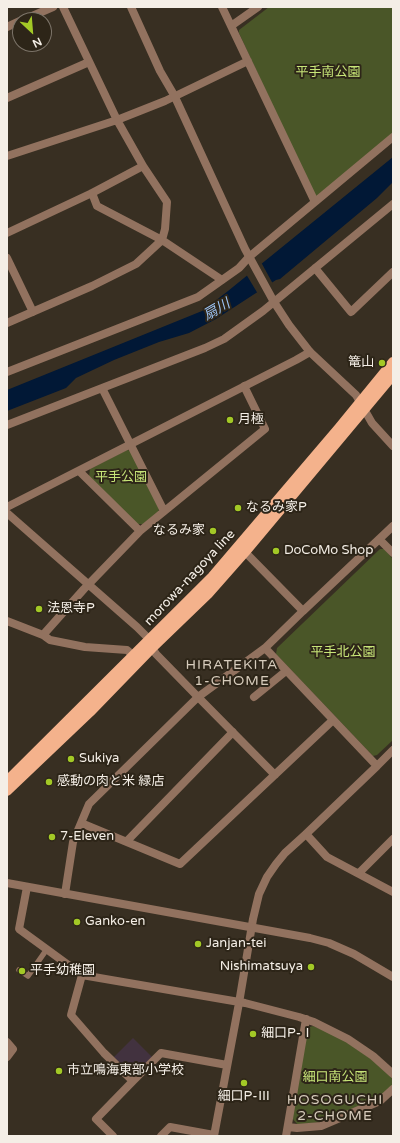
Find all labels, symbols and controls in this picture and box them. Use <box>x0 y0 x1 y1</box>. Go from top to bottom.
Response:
north arrow <box>12 12 52 52</box>
text: N <box>30 35 44 50</box>
park label: 平手南公園 <box>296 65 360 81</box>
water label: 扇川 <box>201 296 233 324</box>
place label: 篭山 <box>348 355 374 371</box>
marker: 篭山 <box>377 358 387 368</box>
place label: 月極 <box>238 412 264 428</box>
marker: 月極 <box>225 415 235 425</box>
park label: 平手公園 <box>95 470 147 486</box>
place label: なるみ家P <box>246 500 307 516</box>
marker: なるみ家P <box>233 503 243 513</box>
place label: なるみ家 <box>153 523 205 539</box>
marker: なるみ家 <box>208 526 218 536</box>
street label: morowa-nagoya line <box>141 527 239 629</box>
place label: DoCoMo Shop <box>284 543 373 559</box>
marker: DoCoMo Shop <box>271 546 281 556</box>
place label: 法恩寺P <box>47 601 95 617</box>
marker: 法恩寺P <box>34 604 44 614</box>
park label: 平手北公園 <box>311 645 375 661</box>
district label: HIRATEKITA 1-CHOME <box>185 657 279 690</box>
place label: Sukiya <box>79 751 119 767</box>
marker: Sukiya <box>66 754 76 764</box>
place label: 感動の肉と米 緑店 <box>57 774 164 790</box>
marker: 感動の肉と米 緑店 <box>44 777 54 787</box>
place label: 7-Eleven <box>60 829 114 845</box>
marker: 7-Eleven <box>47 832 57 842</box>
place label: Ganko-en <box>85 914 146 930</box>
marker: Ganko-en <box>72 917 82 927</box>
place label: Janjan-tei <box>206 936 266 952</box>
marker: Janjan-tei <box>193 939 203 949</box>
place label: Nishimatsuya <box>220 959 303 975</box>
marker: Nishimatsuya <box>306 962 316 972</box>
place label: 平手幼稚園 <box>30 963 95 979</box>
marker: 平手幼稚園 <box>17 966 27 976</box>
place label: 細口P-Ⅰ <box>261 1026 314 1042</box>
marker: 細口P-Ⅰ <box>248 1029 258 1039</box>
place label: 市立鳴海東部小学校 <box>67 1063 184 1079</box>
marker: 市立鳴海東部小学校 <box>54 1066 64 1076</box>
park label: 細口南公園 <box>303 1070 367 1086</box>
marker: 細口P-Ⅲ <box>239 1078 249 1088</box>
place label: 細口P-Ⅲ <box>217 1089 271 1105</box>
district label: HOSOGUCHI 2-CHOME <box>287 1092 383 1124</box>

